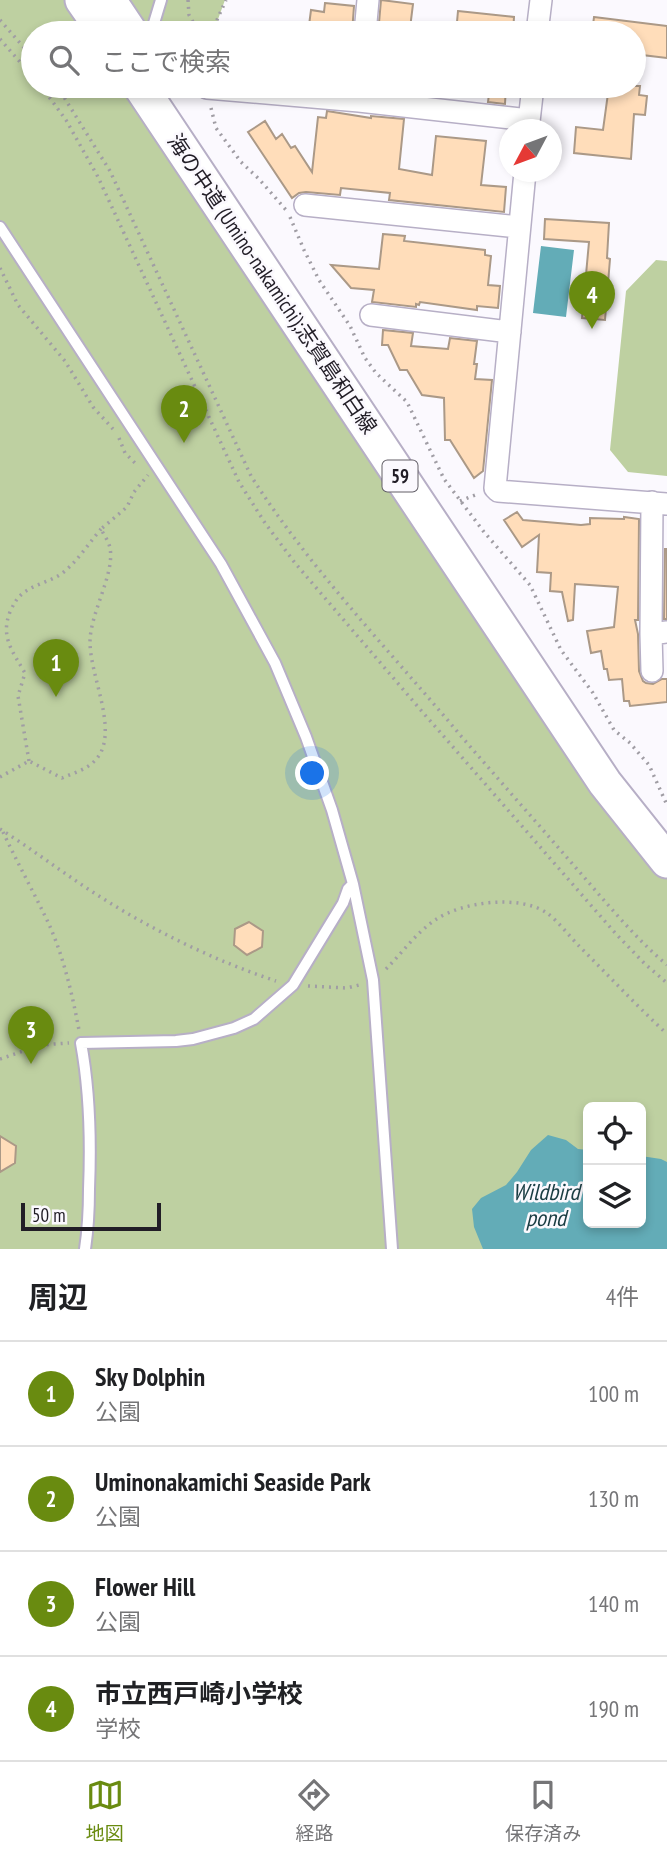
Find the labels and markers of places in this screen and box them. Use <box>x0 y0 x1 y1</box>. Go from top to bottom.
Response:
pin: 4 <box>569 271 615 329</box>
pin: 2 <box>161 385 207 443</box>
pin: 1 <box>33 639 79 697</box>
pin: 3 <box>8 1006 54 1064</box>

